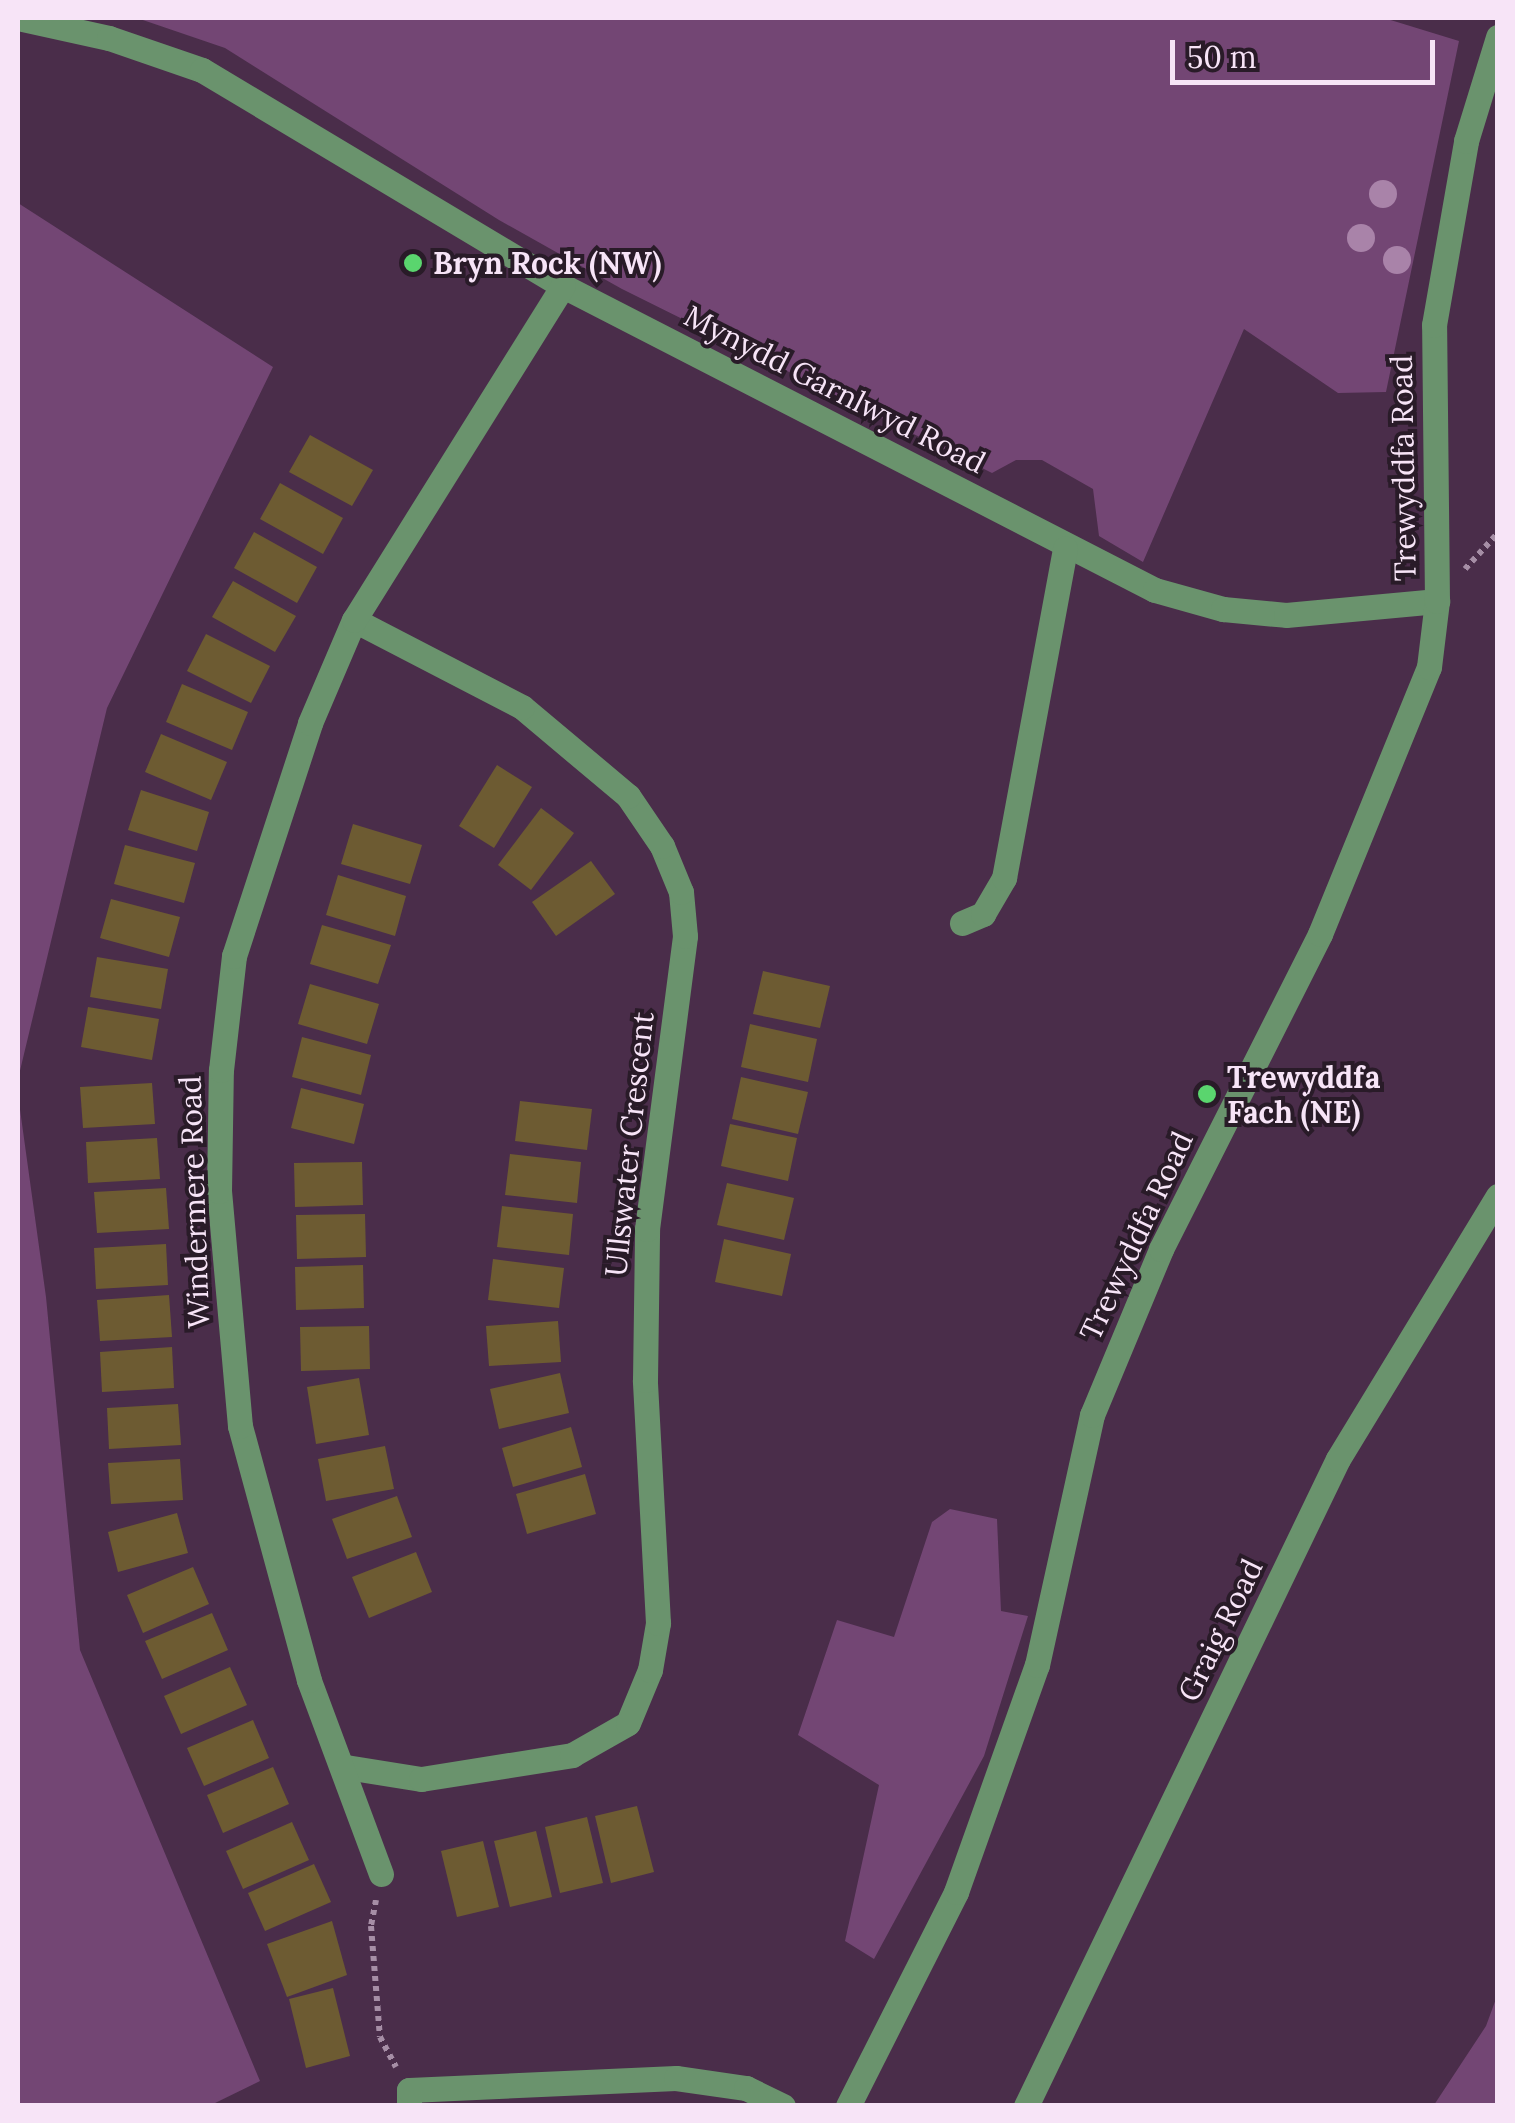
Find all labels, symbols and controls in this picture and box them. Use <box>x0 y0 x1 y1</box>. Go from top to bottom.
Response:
scale bar <box>1175 20 1440 82</box>
text: 50 m <box>1187 38 1257 76</box>
place label: Bryn Rock (NW) <box>433 245 661 281</box>
marker: Bryn Rock (NW) <box>402 252 424 274</box>
street label: Mynydd Garnlwyd Road <box>679 297 991 481</box>
street label: Trewyddfa Road <box>1383 355 1423 581</box>
street label: Ullswater Crescent <box>597 1010 661 1278</box>
place label: Trewyddfa Fach (NE) <box>1227 1059 1381 1130</box>
street label: Windermere Road <box>172 1075 216 1329</box>
marker: Trewyddfa Fach (NE) <box>1196 1083 1218 1105</box>
street label: Trewyddfa Road <box>1072 1126 1200 1346</box>
street label: Graig Road <box>1170 1553 1270 1707</box>

